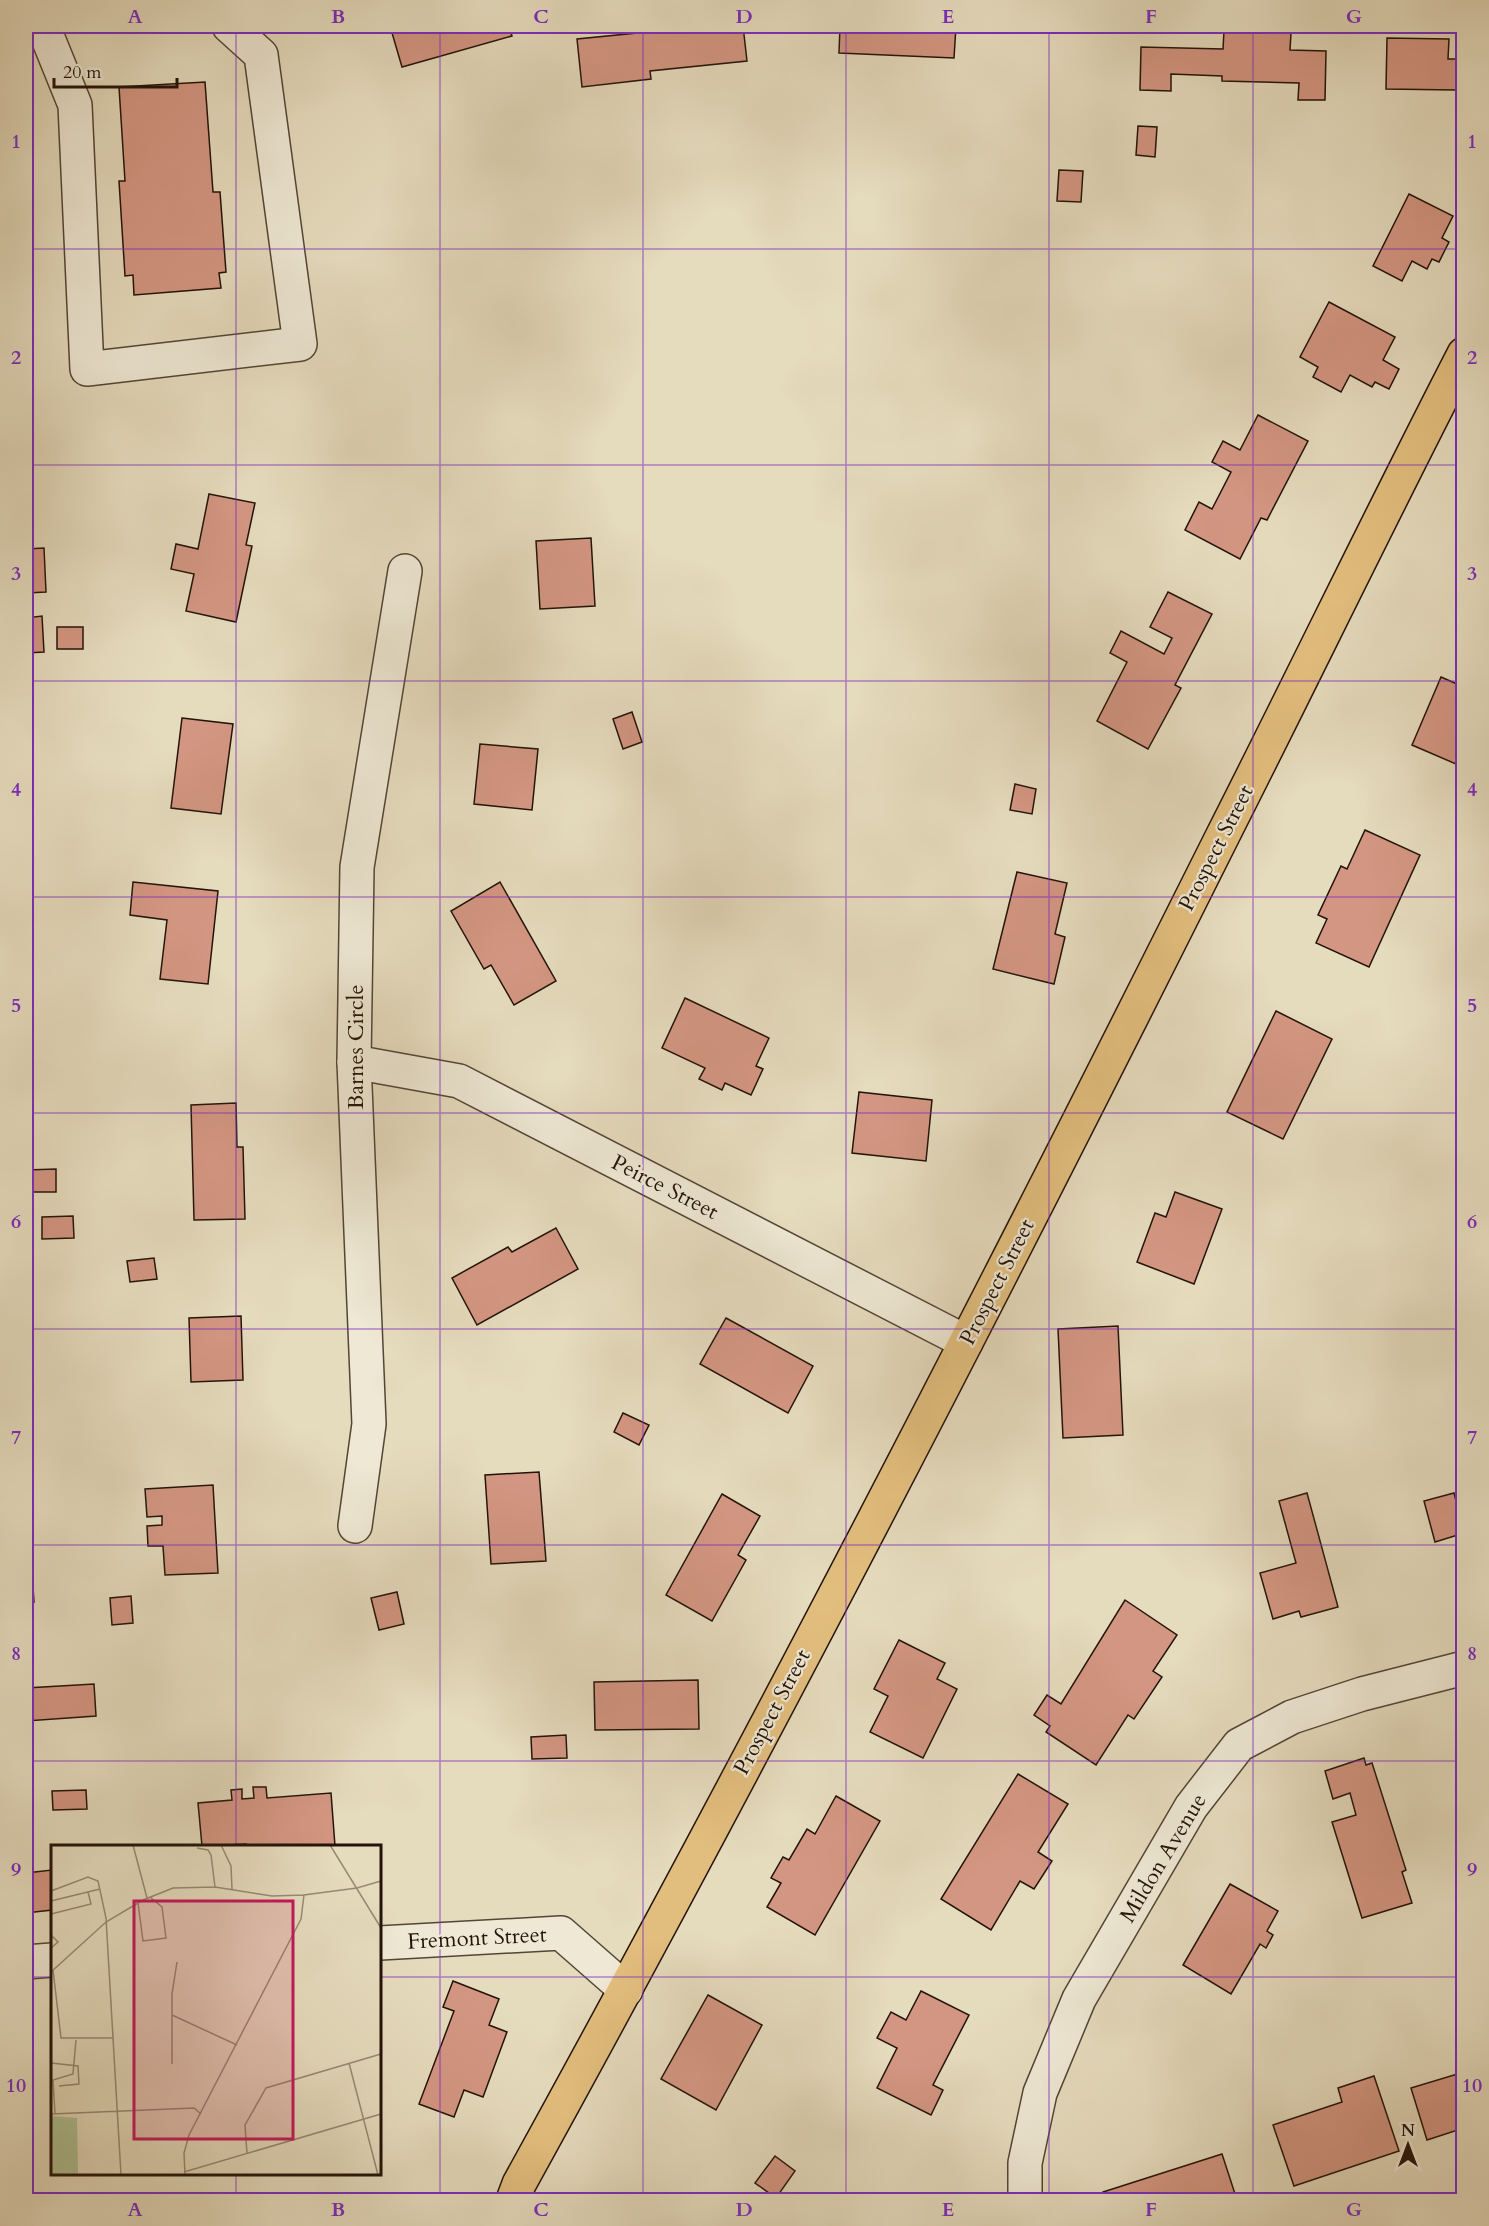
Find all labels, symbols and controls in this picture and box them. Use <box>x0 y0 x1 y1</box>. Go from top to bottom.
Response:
text: A <box>127 3 143 30</box>
text: B <box>331 3 345 30</box>
text: C <box>533 3 549 30</box>
text: D <box>735 3 753 30</box>
text: E <box>942 3 954 30</box>
text: F <box>1145 3 1157 30</box>
text: G <box>1346 3 1362 30</box>
scale bar <box>54 51 177 89</box>
text: 20 m <box>63 60 102 85</box>
text: 1 <box>11 128 21 155</box>
text: 1 <box>1467 128 1477 155</box>
text: 2 <box>11 344 21 371</box>
text: 2 <box>1467 344 1477 371</box>
text: 3 <box>11 560 21 587</box>
text: 3 <box>1467 560 1477 587</box>
text: 4 <box>11 776 21 803</box>
text: 4 <box>1467 776 1477 803</box>
street label: Prospect Street <box>1171 780 1261 916</box>
street label: Barnes Circle <box>341 985 371 1109</box>
text: 5 <box>11 992 21 1019</box>
text: 5 <box>1467 992 1477 1019</box>
street label: Peirce Street <box>606 1147 724 1227</box>
text: 6 <box>11 1208 21 1235</box>
text: 6 <box>1467 1208 1477 1235</box>
street label: Prospect Street <box>952 1214 1042 1350</box>
text: 7 <box>11 1424 21 1451</box>
text: 7 <box>1467 1424 1477 1451</box>
text: 8 <box>11 1640 21 1667</box>
text: 8 <box>1467 1640 1477 1667</box>
street label: Prospect Street <box>726 1644 818 1780</box>
street label: Mildon Avenue <box>1113 1788 1213 1928</box>
inset map <box>51 1845 381 2175</box>
text: 9 <box>11 1856 21 1883</box>
text: 9 <box>1467 1856 1477 1883</box>
street label: Fremont Street <box>407 1919 547 1957</box>
text: 10 <box>6 2072 26 2099</box>
text: 10 <box>1462 2072 1482 2099</box>
north arrow <box>1378 2115 1438 2175</box>
text: N <box>1401 2120 1415 2142</box>
text: A <box>127 2196 143 2223</box>
text: B <box>331 2196 345 2223</box>
text: C <box>533 2196 549 2223</box>
text: D <box>735 2196 753 2223</box>
text: E <box>942 2196 954 2223</box>
text: F <box>1145 2196 1157 2223</box>
text: G <box>1346 2196 1362 2223</box>

